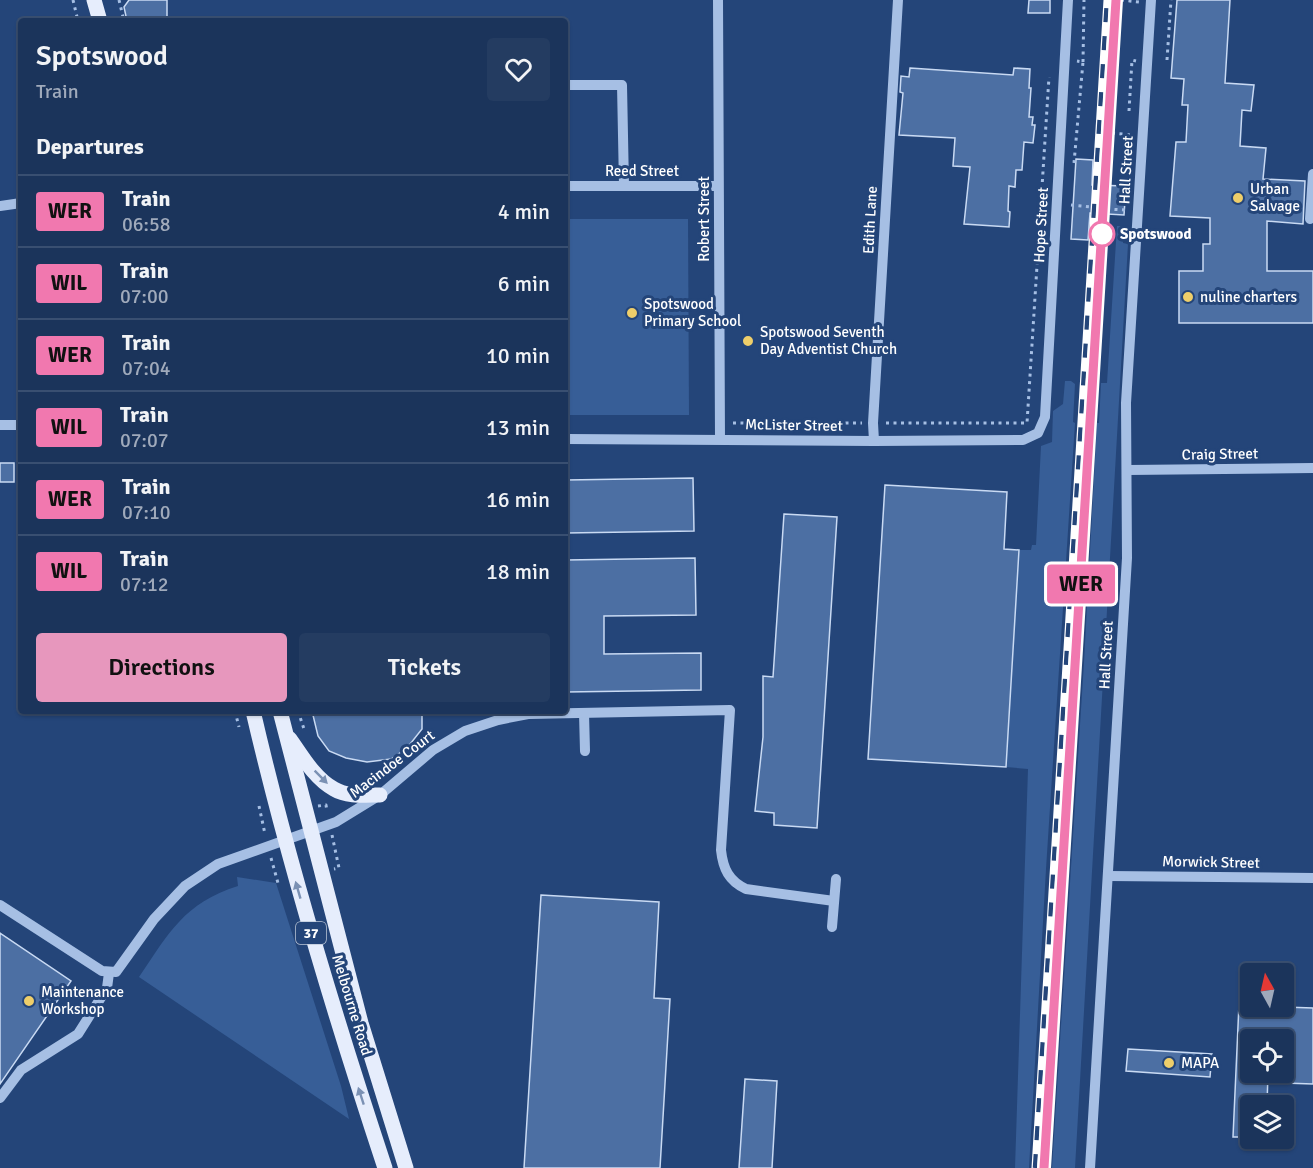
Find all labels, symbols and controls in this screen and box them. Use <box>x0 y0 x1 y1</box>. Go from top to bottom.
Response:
button: heart <box>487 38 550 101</box>
text: Spotswood <box>36 39 168 73</box>
text: Train <box>36 79 79 104</box>
text: Departures <box>36 133 144 160</box>
street label: Hall Street <box>1115 135 1137 205</box>
street label: Reed Street <box>605 162 679 180</box>
street label: Robert Street <box>695 176 713 262</box>
place label: Urban Salvage <box>1250 180 1300 215</box>
text: Train <box>122 185 171 212</box>
street label: Edith Lane <box>859 186 881 254</box>
street label: Hope Street <box>1030 187 1052 263</box>
marker: Urban Salvage <box>1231 191 1245 205</box>
text: WER <box>48 198 92 224</box>
text: 4 min <box>498 198 550 225</box>
text: 06:58 <box>122 212 171 237</box>
marker: Spotswood <box>1089 221 1115 247</box>
place label: Spotswood <box>1120 225 1191 243</box>
text: Train <box>120 257 169 284</box>
text: WIL <box>51 270 87 296</box>
text: 6 min <box>498 270 550 297</box>
text: 07:00 <box>120 284 169 309</box>
place label: nuline charters <box>1200 288 1298 306</box>
marker: nuline charters <box>1181 290 1195 304</box>
place label: Spotswood Primary School <box>644 295 741 330</box>
marker: Spotswood Primary School <box>625 306 639 320</box>
place label: Spotswood Seventh Day Adventist Church <box>760 323 897 358</box>
text: Train <box>122 329 171 356</box>
marker: Spotswood Seventh Day Adventist Church <box>741 334 755 348</box>
text: WER <box>48 342 92 368</box>
text: 10 min <box>486 342 550 369</box>
text: 07:04 <box>122 356 171 381</box>
text: Train <box>120 401 169 428</box>
text: WIL <box>51 414 87 440</box>
text: 13 min <box>486 414 550 441</box>
street label: McLister Street <box>745 415 843 435</box>
text: 07:07 <box>120 428 169 453</box>
street label: Craig Street <box>1182 444 1258 464</box>
text: Train <box>122 473 171 500</box>
text: WER <box>48 486 92 512</box>
text: 16 min <box>486 486 550 513</box>
text: 07:10 <box>122 500 171 525</box>
text: Train <box>120 545 169 572</box>
text: WIL <box>51 558 87 584</box>
text: 18 min <box>486 558 550 585</box>
line badge: WER <box>1046 564 1116 604</box>
text: WER <box>1059 571 1103 597</box>
text: 07:12 <box>120 572 169 597</box>
street label: Hall Street <box>1095 620 1117 690</box>
button: Directions <box>36 633 287 702</box>
button: Tickets <box>299 633 550 702</box>
street label: Macindoe Court <box>346 726 438 802</box>
one-way arrow <box>313 770 327 784</box>
street label: Morwick Street <box>1162 852 1260 872</box>
one-way arrow <box>293 881 303 899</box>
road number: 37 <box>296 922 326 944</box>
street label: Melbourne Road <box>328 952 376 1058</box>
north arrow <box>1240 963 1294 1017</box>
map controls <box>1240 963 1294 1149</box>
place label: Maintenance Workshop <box>41 983 124 1018</box>
marker: Maintenance Workshop <box>22 994 36 1008</box>
button: locate <box>1240 1029 1294 1083</box>
place label: MAPA <box>1181 1054 1219 1072</box>
marker: MAPA <box>1162 1056 1176 1070</box>
one-way arrow <box>356 1087 365 1105</box>
button: layers <box>1240 1095 1294 1149</box>

